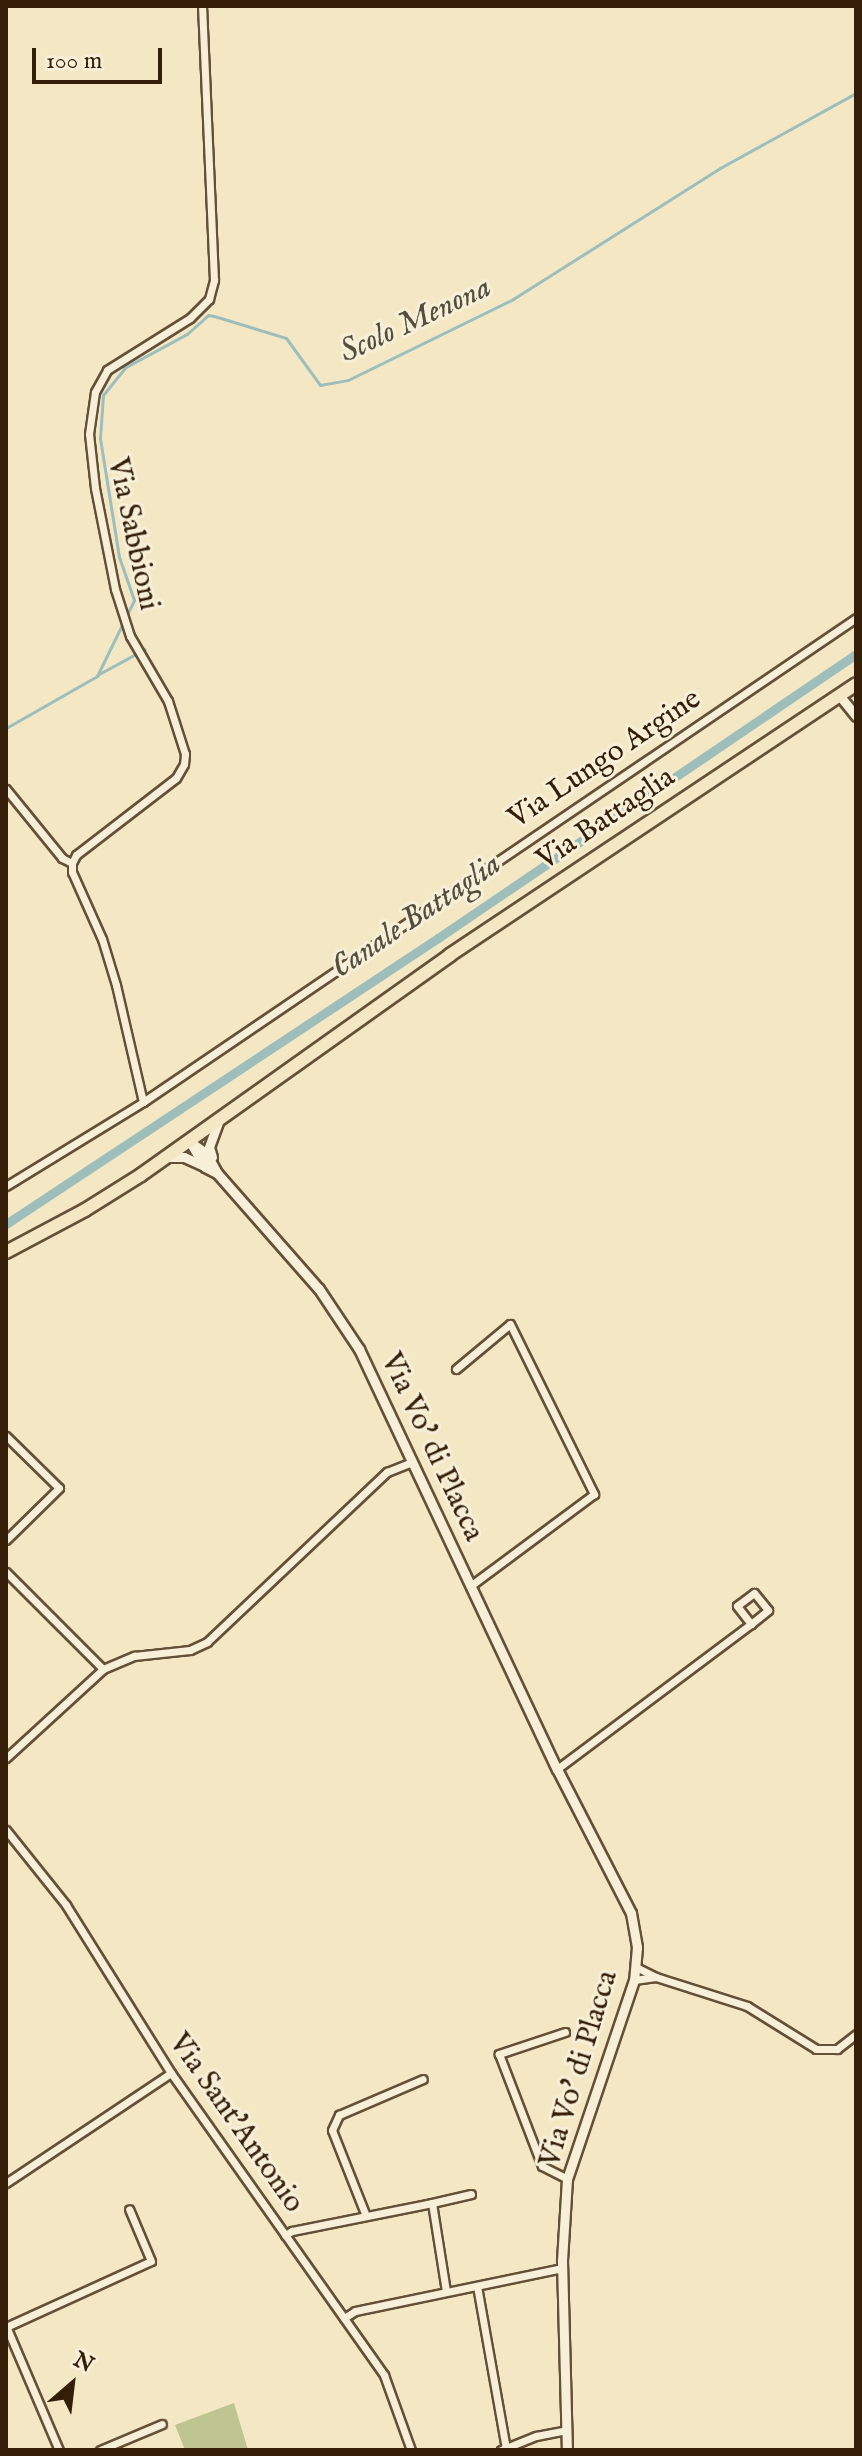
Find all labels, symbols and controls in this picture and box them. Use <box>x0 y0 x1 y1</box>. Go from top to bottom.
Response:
scale bar <box>36 32 166 82</box>
text: 100 m <box>46 46 102 77</box>
water label: Scolo Menona <box>334 269 498 373</box>
street label: Via Sabbioni <box>99 454 167 614</box>
street label: Via Lungo Argine <box>502 681 708 837</box>
street label: Via Battaglia <box>530 760 682 878</box>
water label: Canale Battaglia <box>325 846 509 988</box>
street label: Via Vo' di Placca <box>373 1347 491 1547</box>
street label: Via Vo' di Placca <box>532 1966 626 2172</box>
street label: Via Sant'Antonio <box>161 2026 311 2220</box>
north arrow <box>32 2344 112 2424</box>
text: N <box>68 2346 98 2380</box>

